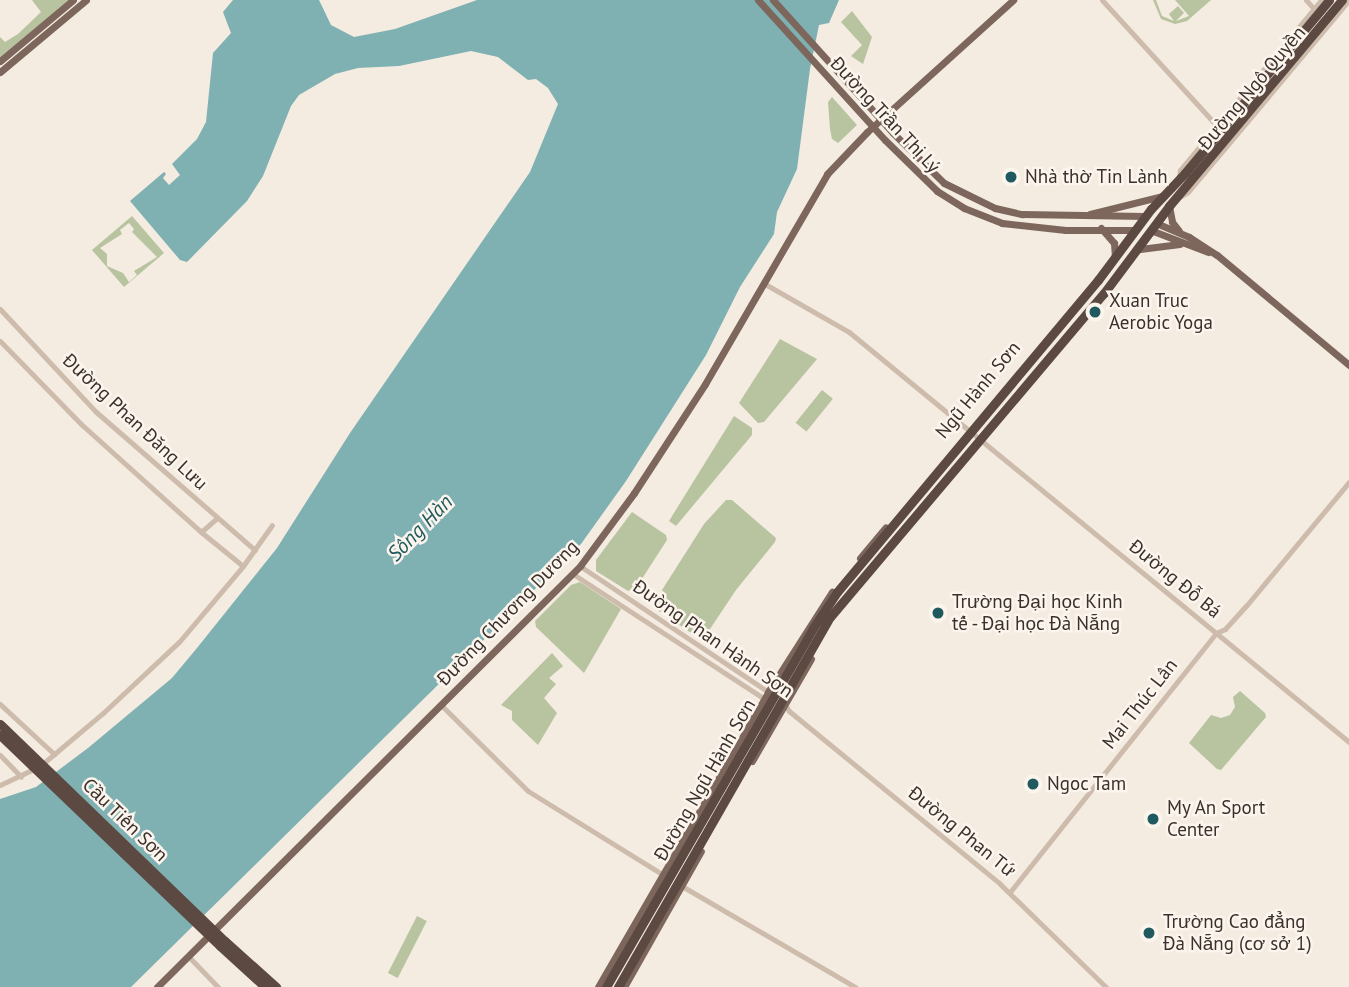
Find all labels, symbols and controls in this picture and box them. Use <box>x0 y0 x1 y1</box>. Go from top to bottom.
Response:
street label: Đường Ngô Quyền <box>1194 21 1310 155</box>
street label: Đường Trần Thị Lý <box>825 52 945 178</box>
place label: Nhà thờ Tin Lành <box>1025 166 1168 188</box>
marker: Nhà thờ Tin Lành <box>1003 169 1019 185</box>
place label: Xuan Truc Aerobic Yoga <box>1109 290 1214 334</box>
marker: Xuan Truc Aerobic Yoga <box>1087 304 1103 320</box>
street label: Ngũ Hành Sơn <box>931 337 1025 443</box>
street label: Đường Phan Đăng Lưu <box>58 349 212 495</box>
water label: Sông Hàn <box>382 489 458 567</box>
street label: Đường Chương Dương <box>433 535 583 691</box>
street label: Đường Đỗ Bá <box>1124 535 1226 623</box>
street label: Đường Phan Hành Sơn <box>629 575 797 703</box>
place label: Trường Đại học Kinh tế - Đại học Đà Nẵng <box>952 591 1124 635</box>
marker: Trường Đại học Kinh tế - Đại học Đà Nẵng <box>930 605 946 621</box>
street label: Mai Thúc Lân <box>1097 654 1183 754</box>
street label: Đường Ngũ Hành Sơn <box>649 695 761 865</box>
street label: Cầu Tiên Sơn <box>77 773 173 867</box>
place label: Ngoc Tam <box>1047 773 1127 795</box>
marker: Ngoc Tam <box>1025 776 1041 792</box>
street label: Đường Phan Tứ <box>903 781 1021 883</box>
place label: My An Sport Center <box>1167 797 1267 841</box>
marker: My An Sport Center <box>1145 811 1161 827</box>
place label: Trường Cao đẳng Đà Nẵng (cơ sở 1) <box>1163 911 1312 955</box>
marker: Trường Cao đẳng Đà Nẵng (cơ sở 1) <box>1141 925 1157 941</box>

